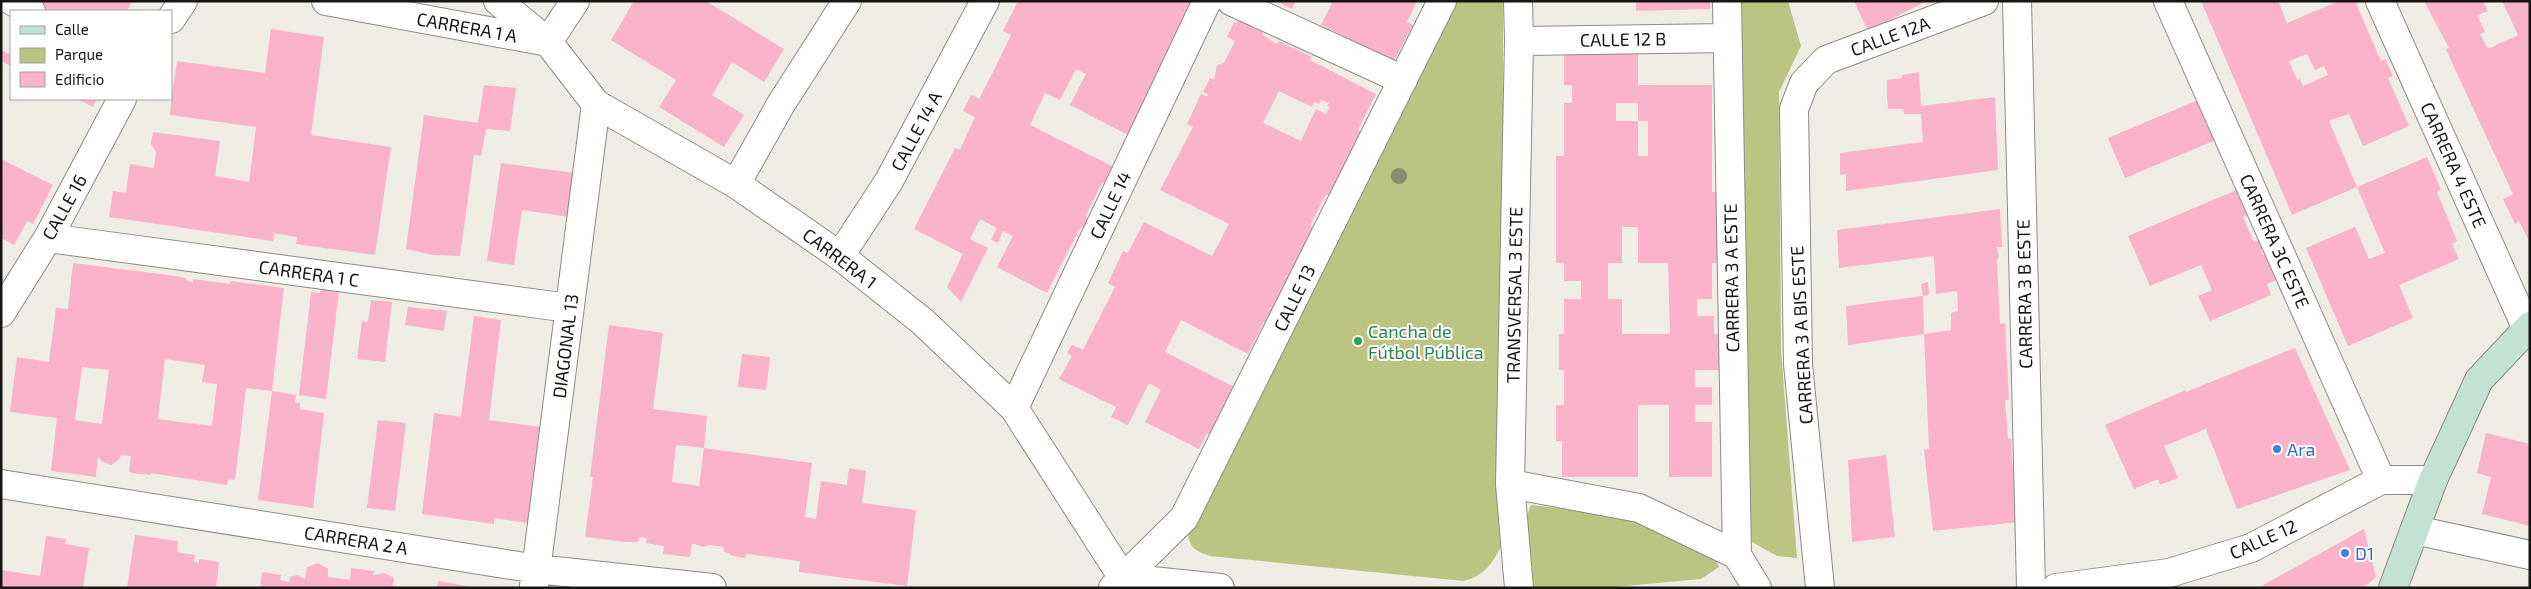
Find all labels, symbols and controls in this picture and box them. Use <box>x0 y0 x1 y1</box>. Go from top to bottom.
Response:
street label: CARRERA 1 A <box>415 7 520 47</box>
legend <box>10 10 172 100</box>
street label: CALLE 12A <box>1847 11 1933 60</box>
text: Calle <box>55 20 89 38</box>
street label: CALLE 12 B <box>1580 27 1666 51</box>
text: Parque <box>55 45 103 63</box>
text: Edificio <box>55 70 104 88</box>
street label: CALLE 14 A <box>886 87 947 175</box>
street label: CARRERA 4 ESTE <box>2416 99 2492 231</box>
street label: CALLE 14 <box>1085 168 1135 242</box>
street label: CALLE 16 <box>37 170 91 244</box>
street label: CARRERA 3C ESTE <box>2236 170 2314 312</box>
street label: CARRERA 3 A ESTE <box>1719 203 1743 353</box>
street label: TRANSVERSAL 3 ESTE <box>1501 207 1527 383</box>
street label: CARRERA 3 B ESTE <box>2012 219 2036 369</box>
street label: CARRERA 1 <box>799 223 881 293</box>
street label: CARRERA 3 A BIS ESTE <box>1785 245 1817 425</box>
street label: CARRERA 1 C <box>257 255 361 291</box>
street label: CALLE 13 <box>1268 261 1320 335</box>
street label: DIAGONAL 13 <box>548 293 582 399</box>
place label: Cancha de Fútbol Pública <box>1368 320 1484 363</box>
marker: Cancha de Fútbol Pública <box>1352 335 1364 347</box>
place label: Ara <box>2287 438 2315 460</box>
marker: Ara <box>2271 443 2283 455</box>
street label: CALLE 12 <box>2226 514 2300 564</box>
street label: CARRERA 2 A <box>303 521 410 559</box>
place label: D1 <box>2355 542 2374 564</box>
marker: D1 <box>2339 547 2351 559</box>

